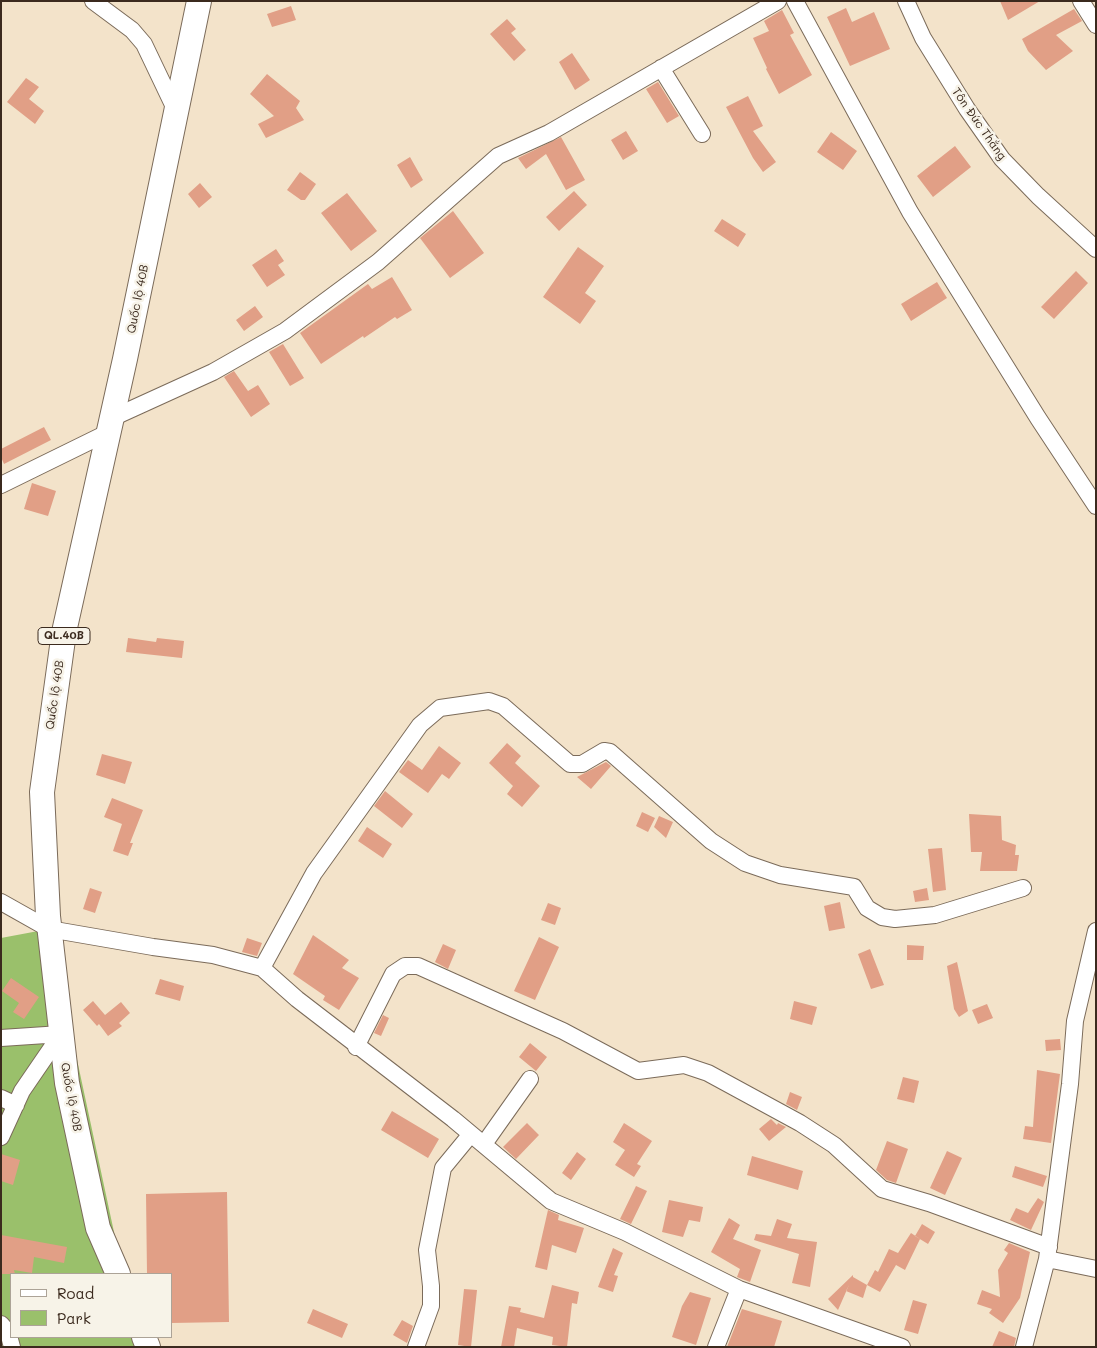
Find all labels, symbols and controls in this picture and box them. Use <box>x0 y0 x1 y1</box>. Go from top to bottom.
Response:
street label: Tôn Đức Thắng <box>949 85 1009 163</box>
street label: Quốc lộ 40B <box>124 263 152 335</box>
road number: QL.40B <box>38 628 90 644</box>
street label: Quốc lộ 40B <box>43 659 67 731</box>
street label: Quốc lộ 40B <box>57 1061 85 1133</box>
legend <box>10 1273 172 1338</box>
text: Road <box>57 1283 94 1303</box>
text: Park <box>57 1308 91 1328</box>

